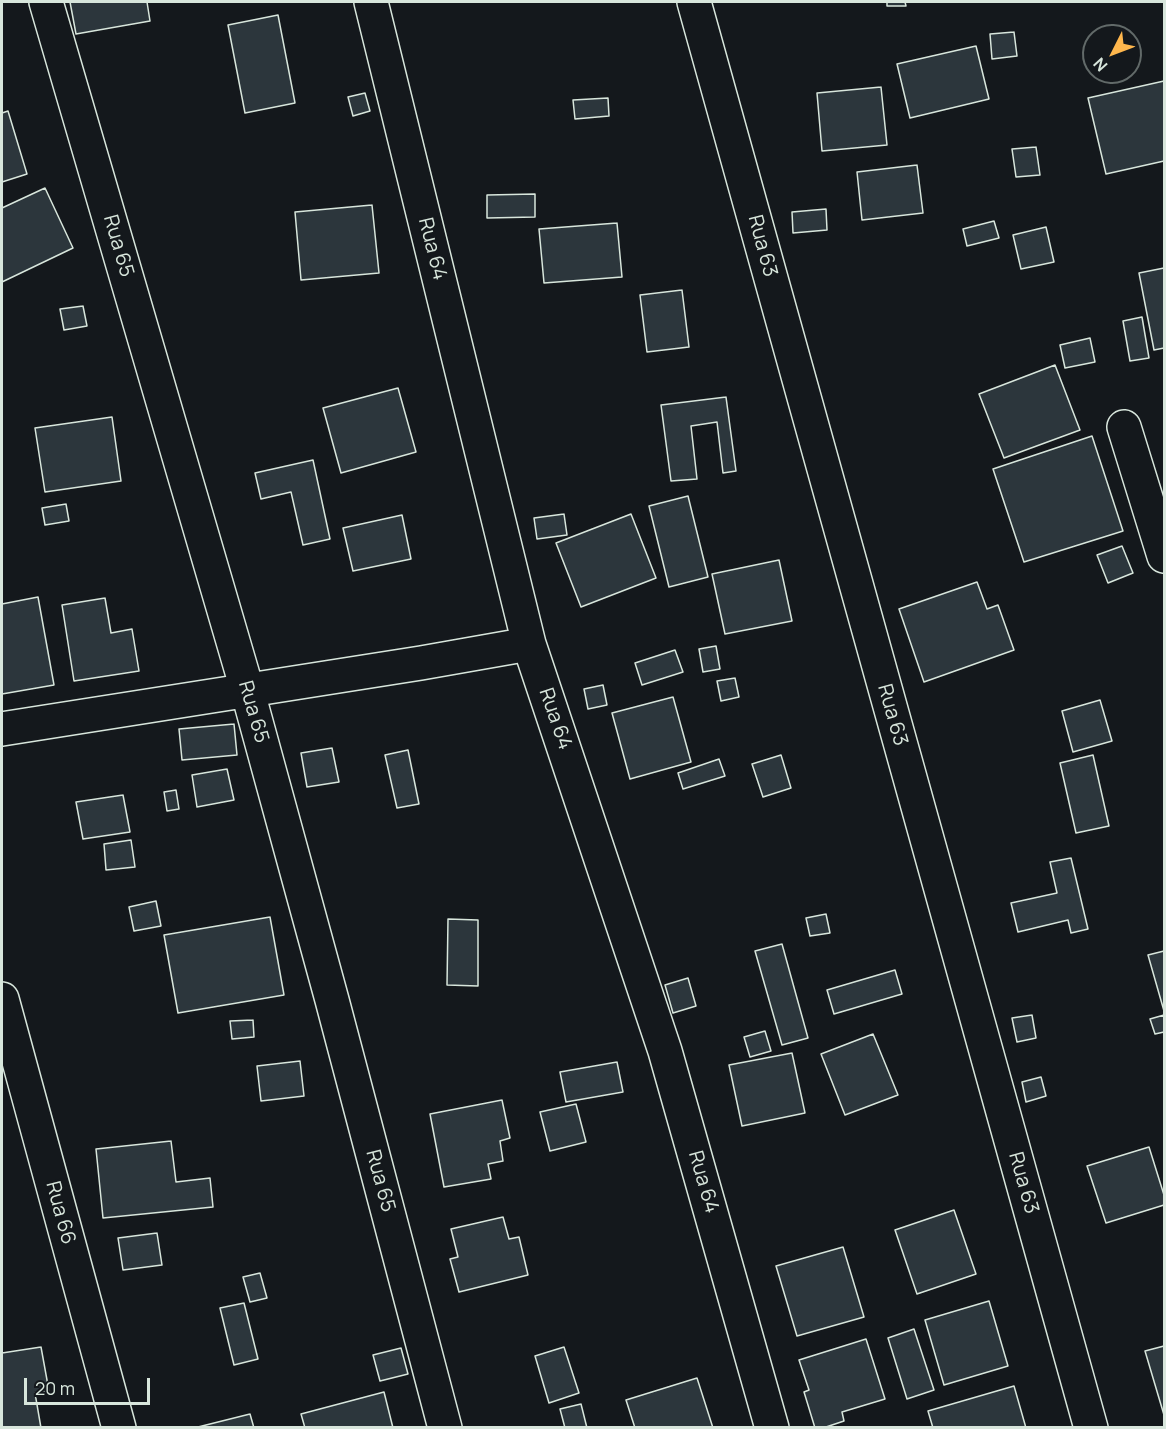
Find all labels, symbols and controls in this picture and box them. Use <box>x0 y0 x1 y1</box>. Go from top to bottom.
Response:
north arrow <box>1082 24 1142 84</box>
text: N <box>1088 53 1112 76</box>
street label: Rua 65 <box>98 212 138 280</box>
street label: Rua 63 <box>742 212 782 280</box>
street label: Rua 64 <box>413 215 451 283</box>
street label: Rua 65 <box>233 678 273 746</box>
street label: Rua 63 <box>872 681 912 749</box>
street label: Rua 64 <box>533 685 577 753</box>
street label: Rua 65 <box>360 1147 400 1215</box>
street label: Rua 64 <box>683 1148 723 1216</box>
street label: Rua 63 <box>1003 1149 1043 1217</box>
street label: Rua 66 <box>40 1179 80 1247</box>
scale bar <box>27 1366 153 1404</box>
text: 20 m <box>35 1376 75 1400</box>

